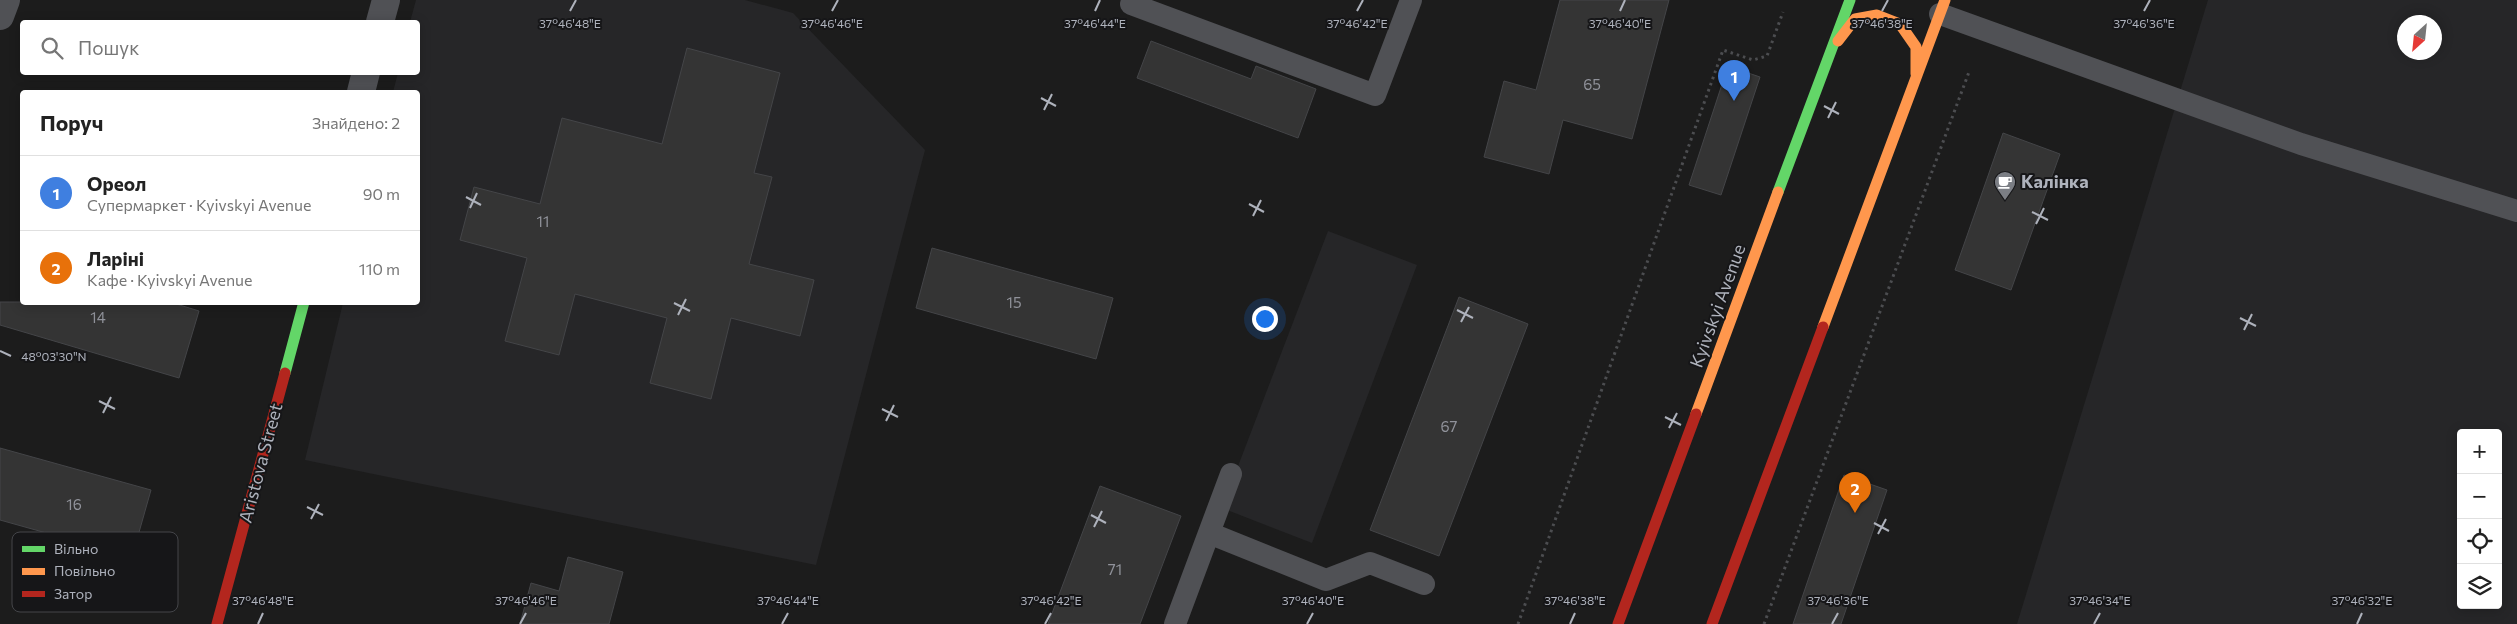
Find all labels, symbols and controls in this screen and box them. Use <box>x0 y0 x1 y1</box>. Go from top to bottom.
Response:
north arrow <box>2397 15 2442 60</box>
text: 37°46'48"E <box>539 16 601 30</box>
text: 37°46'46"E <box>801 16 863 30</box>
text: 37°46'44"E <box>1064 16 1126 30</box>
text: 37°46'42"E <box>1326 16 1388 30</box>
text: 37°46'40"E <box>1589 16 1651 30</box>
text: 37°46'38"E <box>1851 16 1913 30</box>
text: 37°46'36"E <box>2113 16 2175 30</box>
search box <box>20 20 420 75</box>
icon: search <box>38 34 66 62</box>
text: Пошук <box>78 36 139 59</box>
pin: 1 <box>1718 60 1750 101</box>
house number: 65 <box>1583 75 1601 93</box>
text: Поруч <box>40 110 103 135</box>
text: Знайдено: 2 <box>312 113 400 132</box>
cafe icon: Калінка <box>1993 170 2017 201</box>
place label: Калінка <box>2021 170 2089 192</box>
text: Ореол <box>87 172 146 195</box>
text: 1 <box>52 184 60 203</box>
text: 90 m <box>363 184 400 203</box>
text: Супермаркет · Kyivskyi Avenue <box>87 195 311 214</box>
house number: 11 <box>537 212 549 230</box>
street label: Kyivskyi Avenue <box>1685 241 1750 370</box>
text: Ларіні <box>87 247 144 270</box>
text: 2 <box>51 259 61 278</box>
text: 110 m <box>359 259 400 278</box>
text: Кафе · Kyivskyi Avenue <box>87 270 252 289</box>
house number: 15 <box>1006 293 1022 311</box>
your location <box>1252 306 1278 332</box>
house number: 14 <box>90 308 106 326</box>
text: 48°03'30"N <box>21 349 87 363</box>
street label: Aristova Street <box>234 401 287 525</box>
house number: 67 <box>1441 417 1458 435</box>
map controls <box>2457 429 2502 609</box>
button: + <box>2457 429 2502 474</box>
pin: 2 <box>1839 472 1871 513</box>
button: − <box>2457 474 2502 519</box>
house number: 16 <box>66 495 82 513</box>
button: locate <box>2457 519 2502 564</box>
legend <box>12 532 178 612</box>
text: Вільно <box>54 540 98 557</box>
house number: 71 <box>1108 560 1122 578</box>
text: Повільно <box>54 562 115 579</box>
button: layers <box>2457 564 2502 609</box>
text: Затор <box>54 585 92 602</box>
text: 37°46'48"E <box>232 593 294 607</box>
text: 37°46'46"E <box>495 593 557 607</box>
text: 37°46'44"E <box>757 593 819 607</box>
text: 37°46'42"E <box>1020 593 1082 607</box>
text: 37°46'40"E <box>1282 593 1344 607</box>
text: 37°46'38"E <box>1544 593 1606 607</box>
text: 37°46'36"E <box>1807 593 1869 607</box>
text: 37°46'34"E <box>2069 593 2131 607</box>
text: 37°46'32"E <box>2332 593 2392 607</box>

